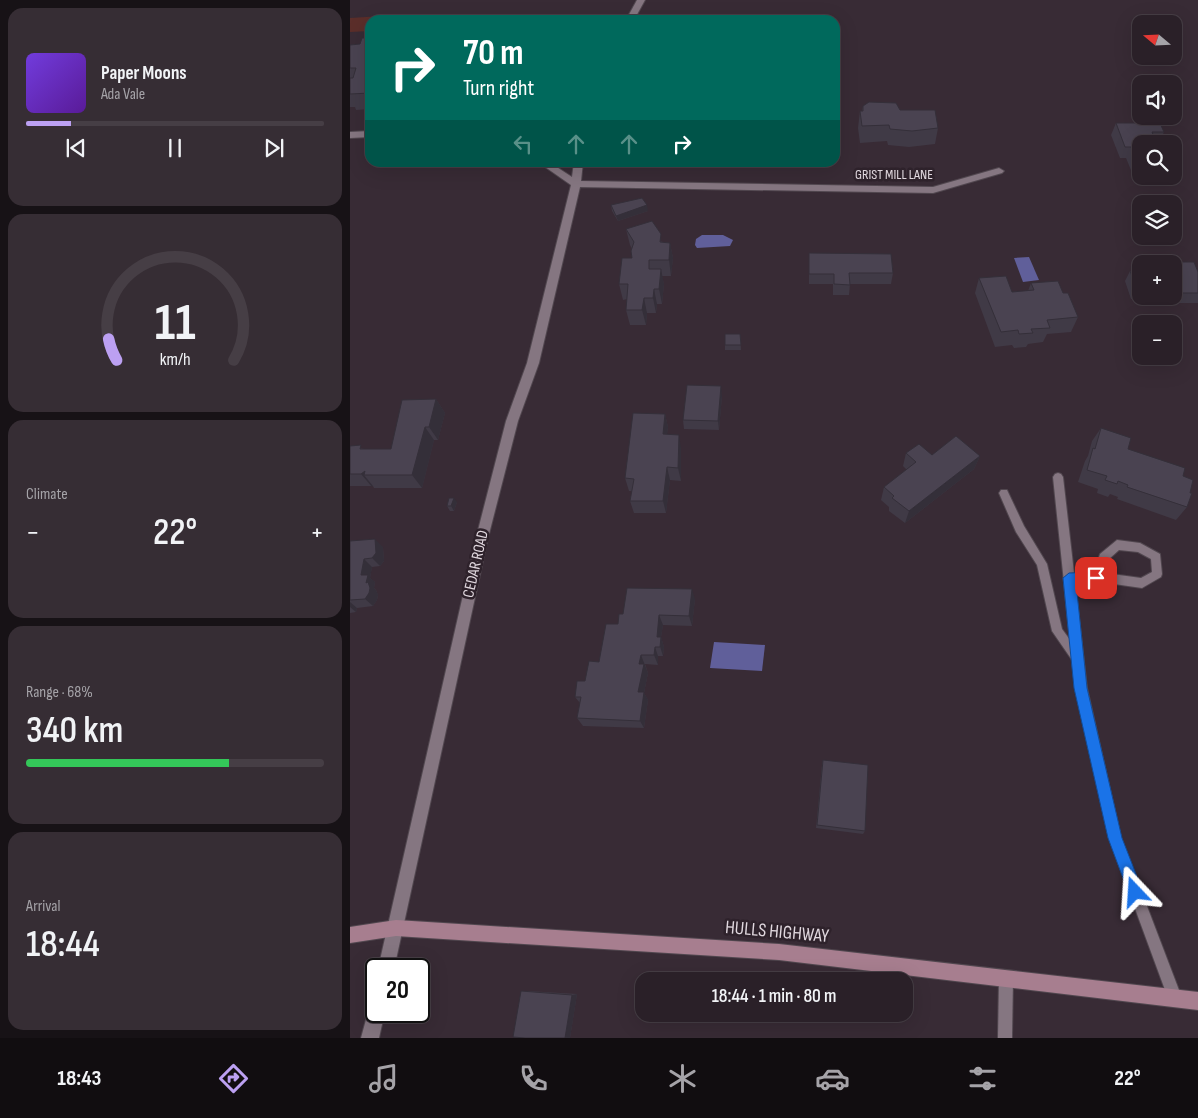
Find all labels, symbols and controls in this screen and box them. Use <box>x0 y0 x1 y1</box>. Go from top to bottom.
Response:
north arrow <box>1132 15 1182 65</box>
map controls <box>1132 15 1182 365</box>
text: 70 m <box>463 32 523 75</box>
icon: right <box>380 35 445 100</box>
text: Paper Moons <box>101 62 187 85</box>
text: Turn right <box>463 75 534 102</box>
button: sound <box>1132 75 1182 125</box>
text: Ada Vale <box>101 85 145 104</box>
icon: left <box>509 130 537 158</box>
icon: ahead <box>562 130 590 158</box>
icon: ahead <box>615 130 643 158</box>
icon: right <box>668 130 696 158</box>
icon: previous <box>62 134 90 162</box>
icon: pause <box>161 134 189 162</box>
icon: next <box>260 134 288 162</box>
button: search <box>1132 135 1182 185</box>
street label: GRIST MILL LANE <box>855 166 933 183</box>
button: layers <box>1132 195 1182 245</box>
button: + <box>1132 255 1182 305</box>
text: 11 <box>155 292 195 355</box>
button: − <box>1132 315 1182 365</box>
text: km/h <box>160 349 190 370</box>
text: Climate <box>26 485 68 504</box>
text: 22° <box>153 510 197 555</box>
text: − <box>26 516 40 549</box>
text: + <box>310 516 324 549</box>
street label: CEDAR ROAD <box>459 528 493 600</box>
pin <box>1075 557 1117 599</box>
icon: arrive <box>1082 564 1110 592</box>
text: Range · 68% <box>26 683 93 702</box>
text: 340 km <box>26 708 123 753</box>
position arrow <box>1108 865 1160 917</box>
text: Arrival <box>26 897 60 916</box>
street label: HULLS HIGHWAY <box>724 916 830 948</box>
text: 18:44 <box>26 922 100 967</box>
speed limit sign: 20 <box>365 958 430 1023</box>
text: 18:44 · 1 min · 80 m <box>712 985 836 1008</box>
icon: directions <box>216 1061 251 1096</box>
icon: music <box>366 1061 401 1096</box>
icon: phone <box>516 1061 551 1096</box>
icon: climate <box>665 1061 700 1096</box>
icon: car <box>815 1061 850 1096</box>
icon: filters <box>965 1061 1000 1096</box>
text: 18:43 <box>57 1065 101 1092</box>
text: 22° <box>1114 1065 1141 1092</box>

